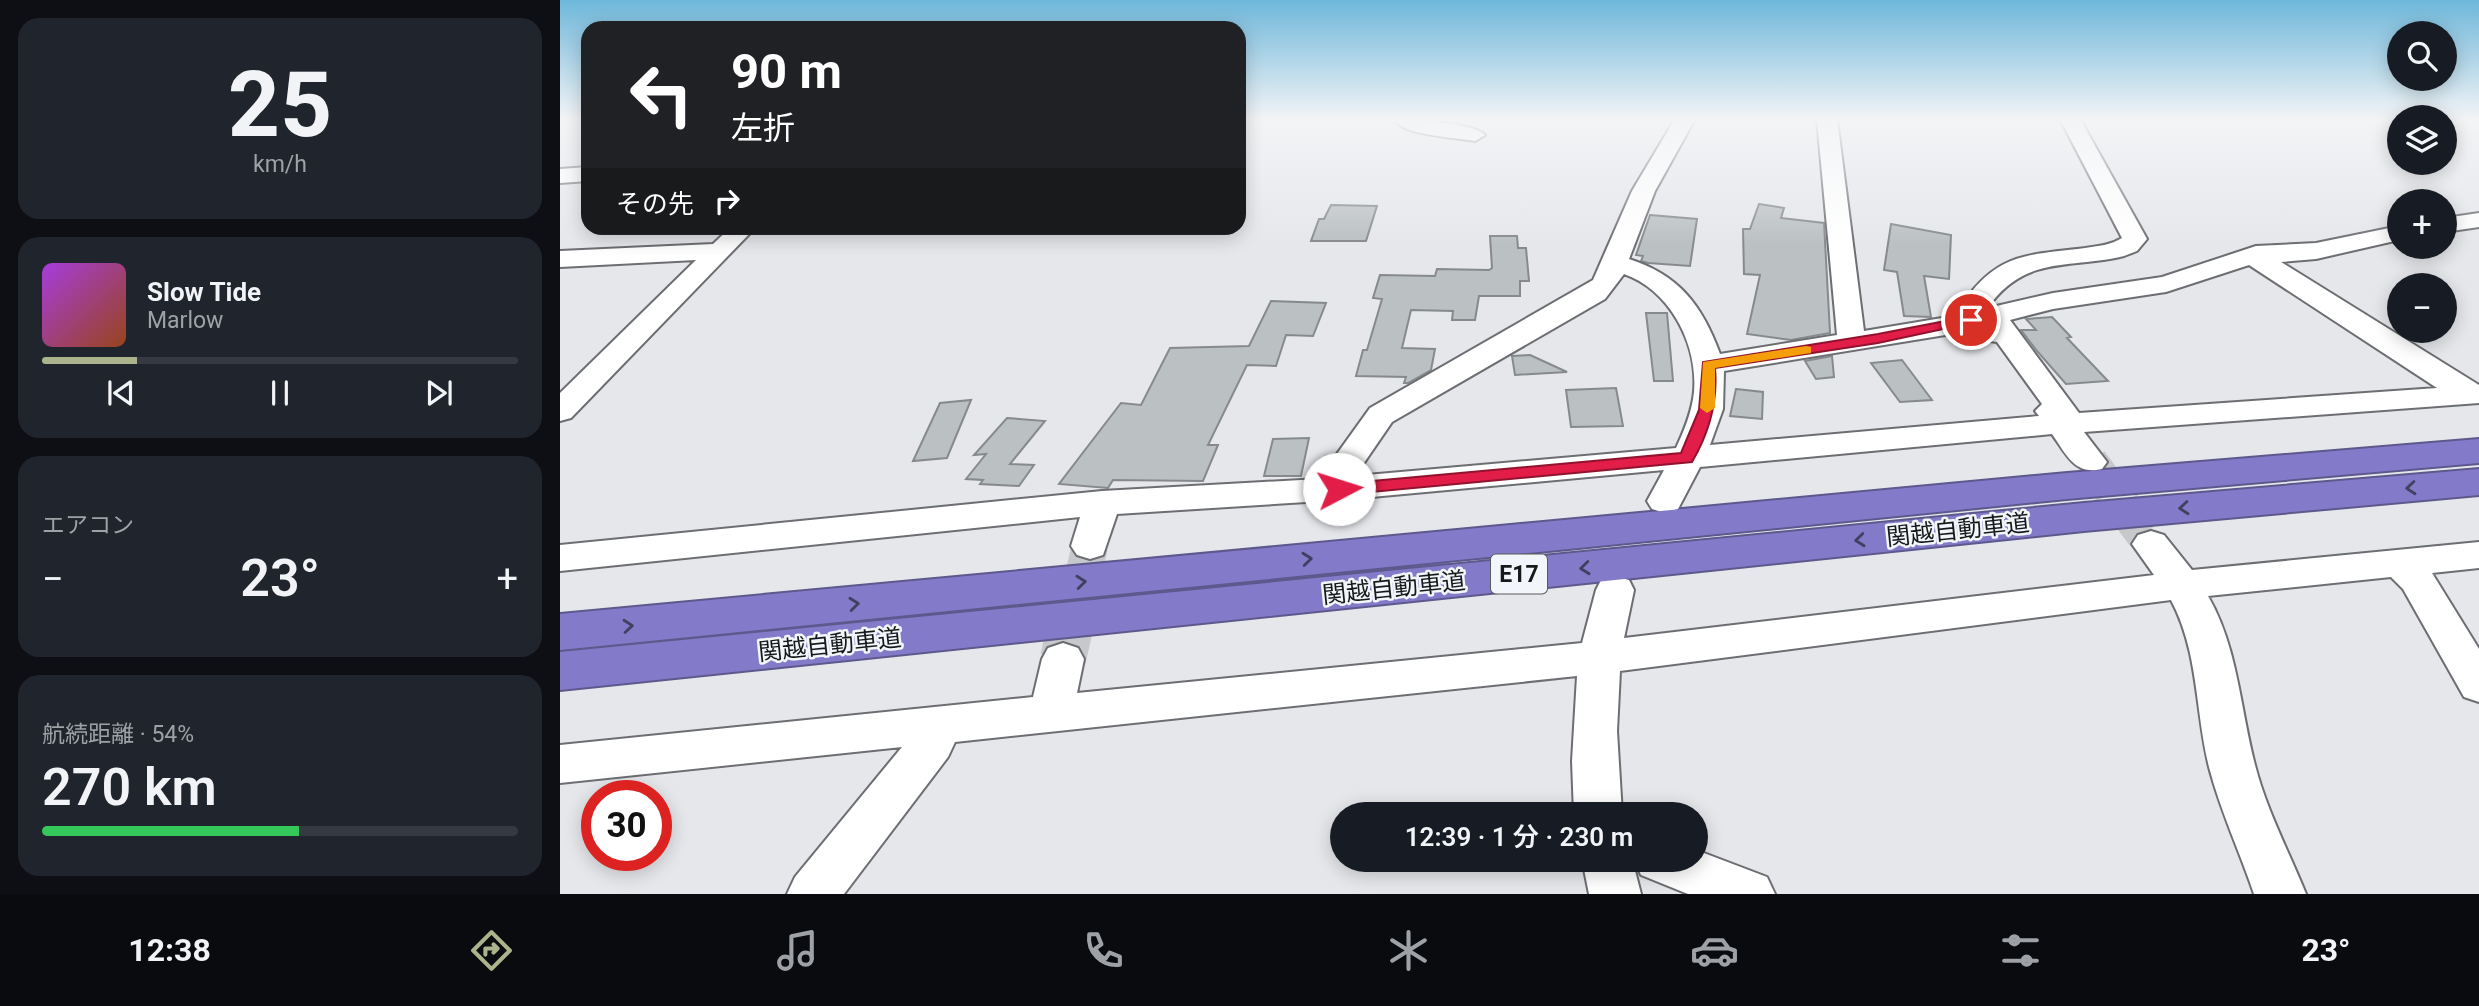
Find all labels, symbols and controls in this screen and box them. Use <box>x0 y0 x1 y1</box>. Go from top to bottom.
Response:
map controls <box>2387 21 2457 343</box>
button: search <box>2387 21 2457 91</box>
text: 90 m <box>731 43 842 100</box>
icon: left <box>616 49 707 140</box>
text: 25 <box>228 52 332 158</box>
button: layers <box>2387 105 2457 175</box>
text: 左折 <box>731 109 795 147</box>
text: km/h <box>253 151 307 178</box>
icon: right <box>708 182 746 220</box>
text: その先 <box>616 189 694 219</box>
button: + <box>2387 189 2457 259</box>
button: − <box>2387 273 2457 343</box>
text: Slow Tide <box>147 277 261 307</box>
pin <box>1941 290 2001 350</box>
icon: arrive <box>1952 301 1990 339</box>
text: Marlow <box>147 307 223 334</box>
icon: previous <box>102 374 140 412</box>
icon: pause <box>261 374 299 412</box>
icon: next <box>420 374 458 412</box>
position arrow <box>1302 452 1376 526</box>
one-way arrow <box>2405 480 2416 495</box>
one-way arrow <box>2179 500 2190 515</box>
street label: 関越自動車道 <box>1885 509 2031 551</box>
text: エアコン <box>42 512 134 539</box>
one-way arrow <box>1855 532 1866 547</box>
text: 23° <box>240 548 320 609</box>
one-way arrow <box>1302 552 1313 567</box>
road number: E17 <box>1491 554 1547 594</box>
text: − <box>42 557 64 601</box>
text: + <box>496 557 518 601</box>
one-way arrow <box>1580 560 1591 575</box>
street label: 関越自動車道 <box>1321 567 1467 609</box>
one-way arrow <box>1075 574 1087 589</box>
one-way arrow <box>849 597 860 612</box>
one-way arrow <box>623 619 634 634</box>
street label: 関越自動車道 <box>757 624 903 666</box>
text: 航続距離 · 54% <box>42 721 194 748</box>
text: 270 km <box>42 757 217 818</box>
speed limit sign: 30 <box>581 780 672 871</box>
text: 12:39 · 1 分 · 230 m <box>1405 822 1633 852</box>
icon: directions <box>467 926 516 975</box>
icon: music <box>773 926 822 975</box>
icon: phone <box>1079 926 1128 975</box>
icon: climate <box>1384 926 1433 975</box>
icon: car <box>1690 926 1739 975</box>
icon: filters <box>1996 926 2045 975</box>
text: 12:38 <box>128 931 211 969</box>
text: 23° <box>2301 931 2351 969</box>

